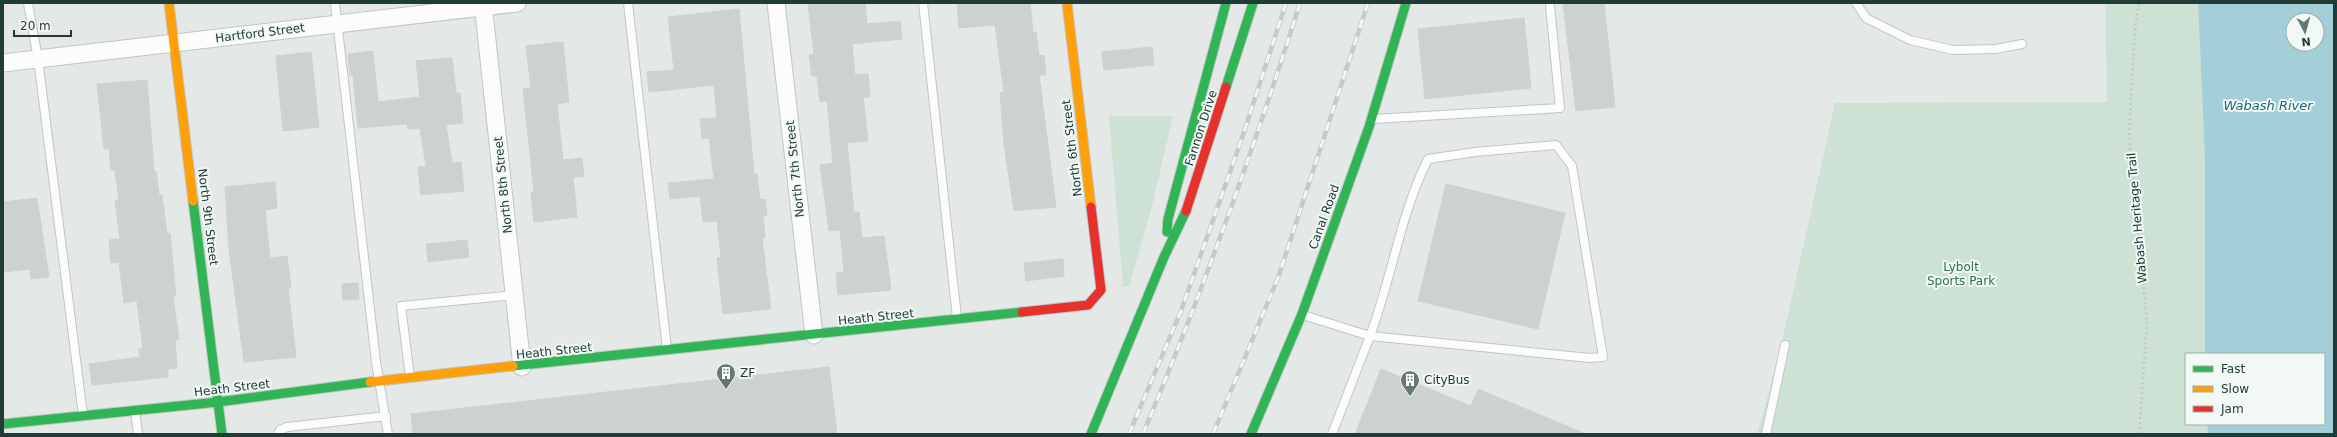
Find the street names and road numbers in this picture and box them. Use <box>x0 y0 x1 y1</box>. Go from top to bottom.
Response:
street label: Hartford Street <box>214 21 306 45</box>
street label: Fannon Drive <box>1182 88 1220 168</box>
street label: North 6th Street <box>1059 98 1085 197</box>
street label: North 7th Street <box>783 119 807 218</box>
street label: North 8th Street <box>491 135 515 234</box>
street label: Wabash Heritage Trail <box>2124 152 2150 284</box>
street label: North 9th Street <box>195 168 221 267</box>
street label: Canal Road <box>1306 183 1342 251</box>
street label: Heath Street <box>837 306 915 328</box>
street label: Heath Street <box>515 340 593 362</box>
street label: Heath Street <box>193 376 271 400</box>

